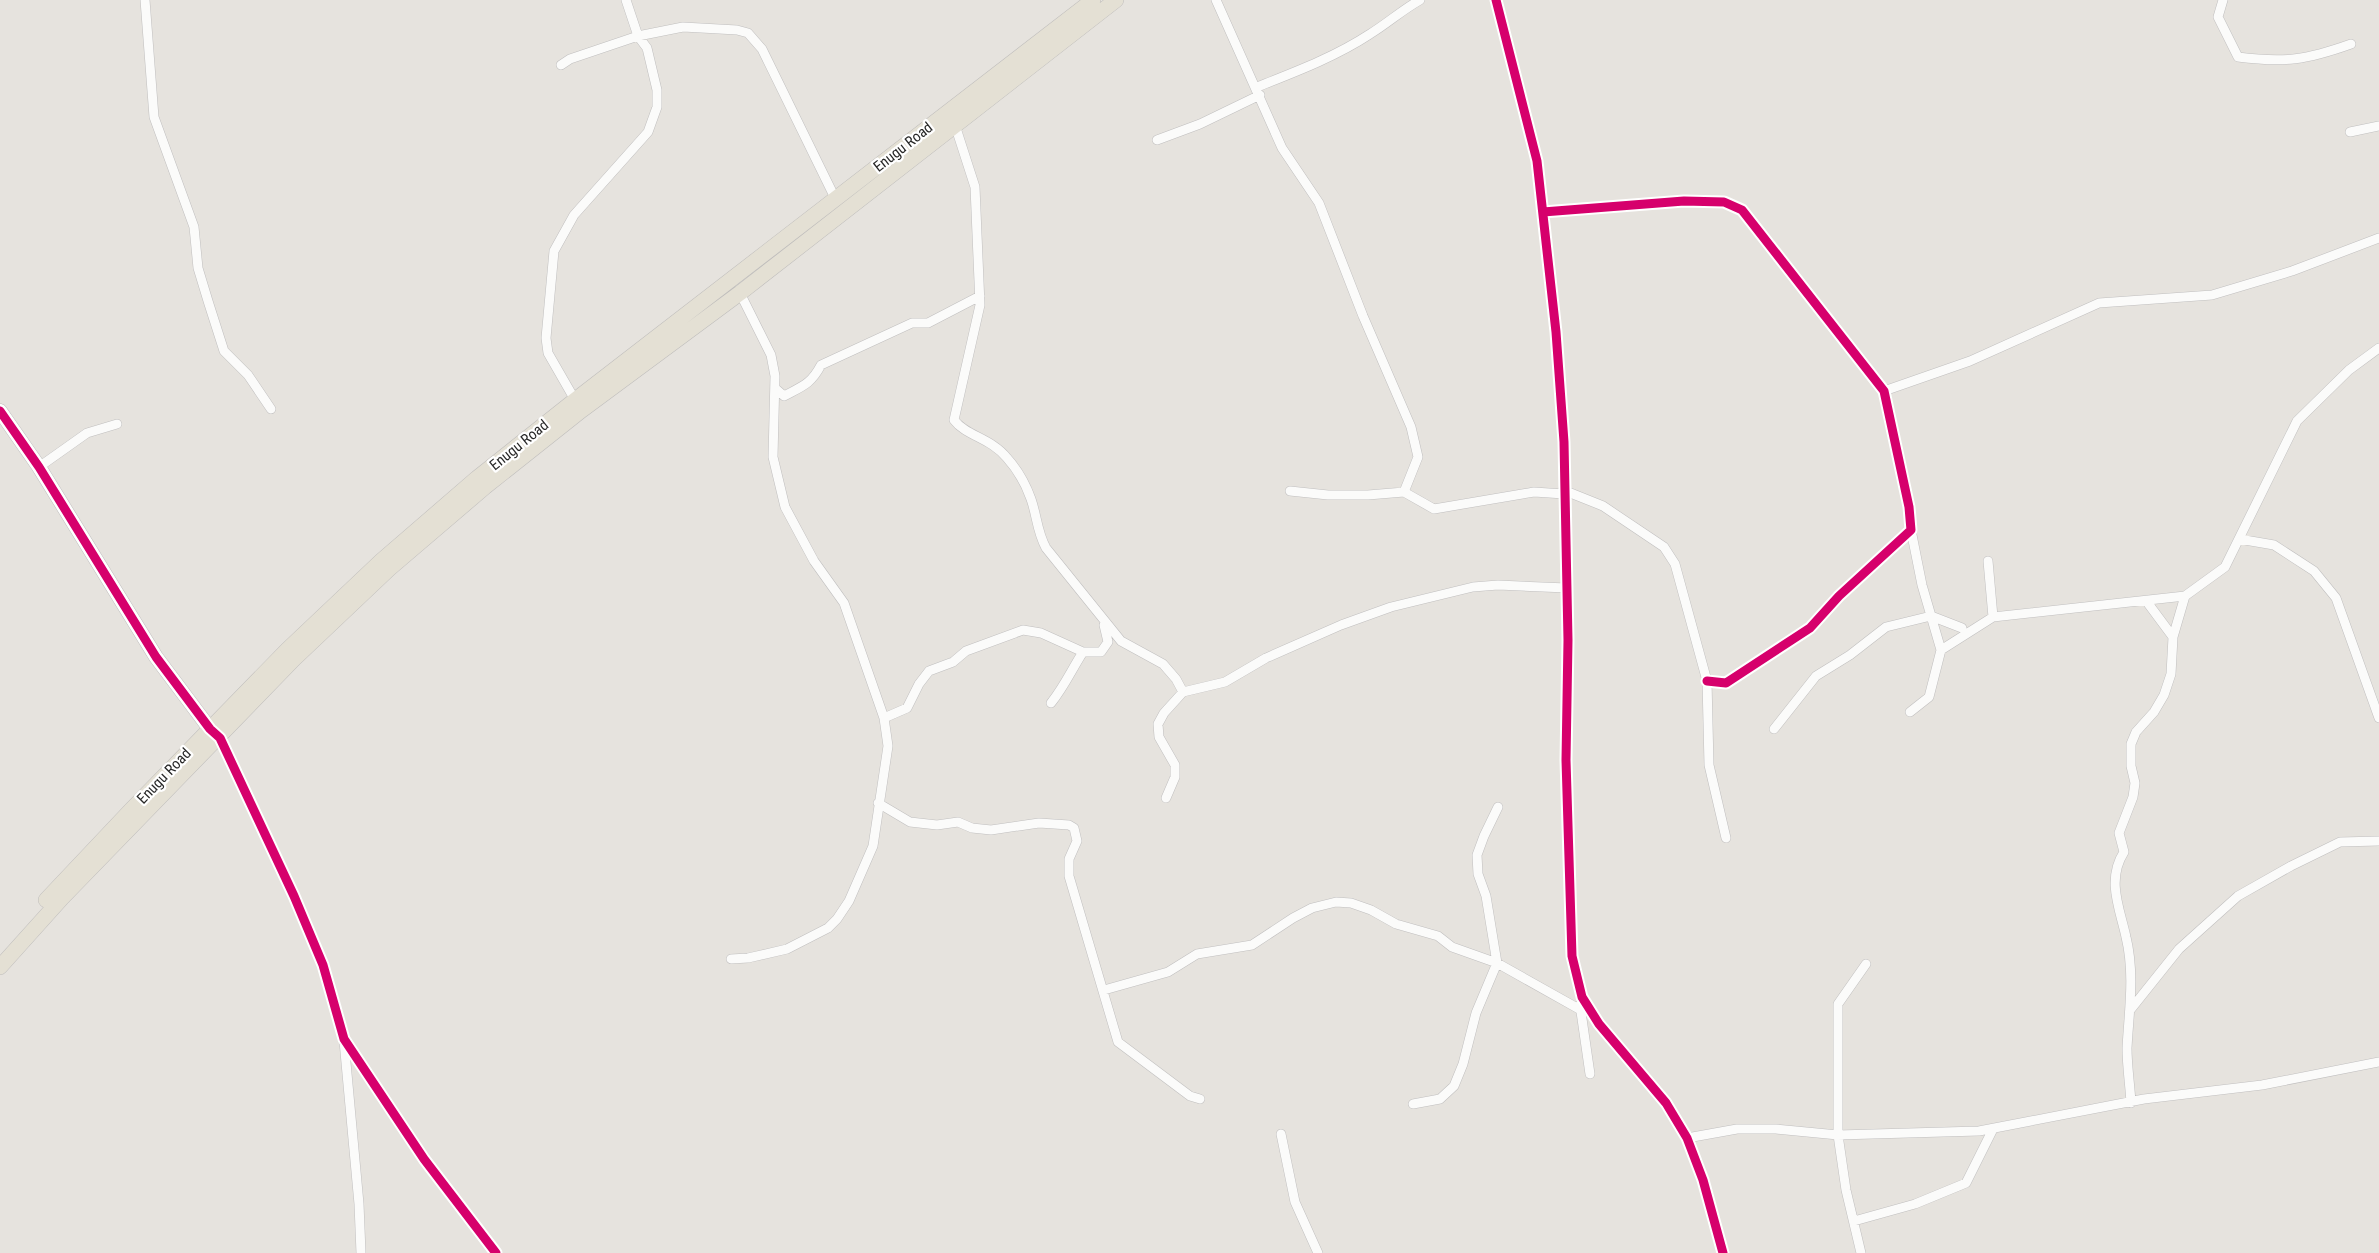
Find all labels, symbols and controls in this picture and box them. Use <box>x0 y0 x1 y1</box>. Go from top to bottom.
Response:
street label: Enugu Road <box>870 118 936 176</box>
street label: Enugu Road <box>486 416 552 474</box>
street label: Enugu Road <box>133 745 195 807</box>

